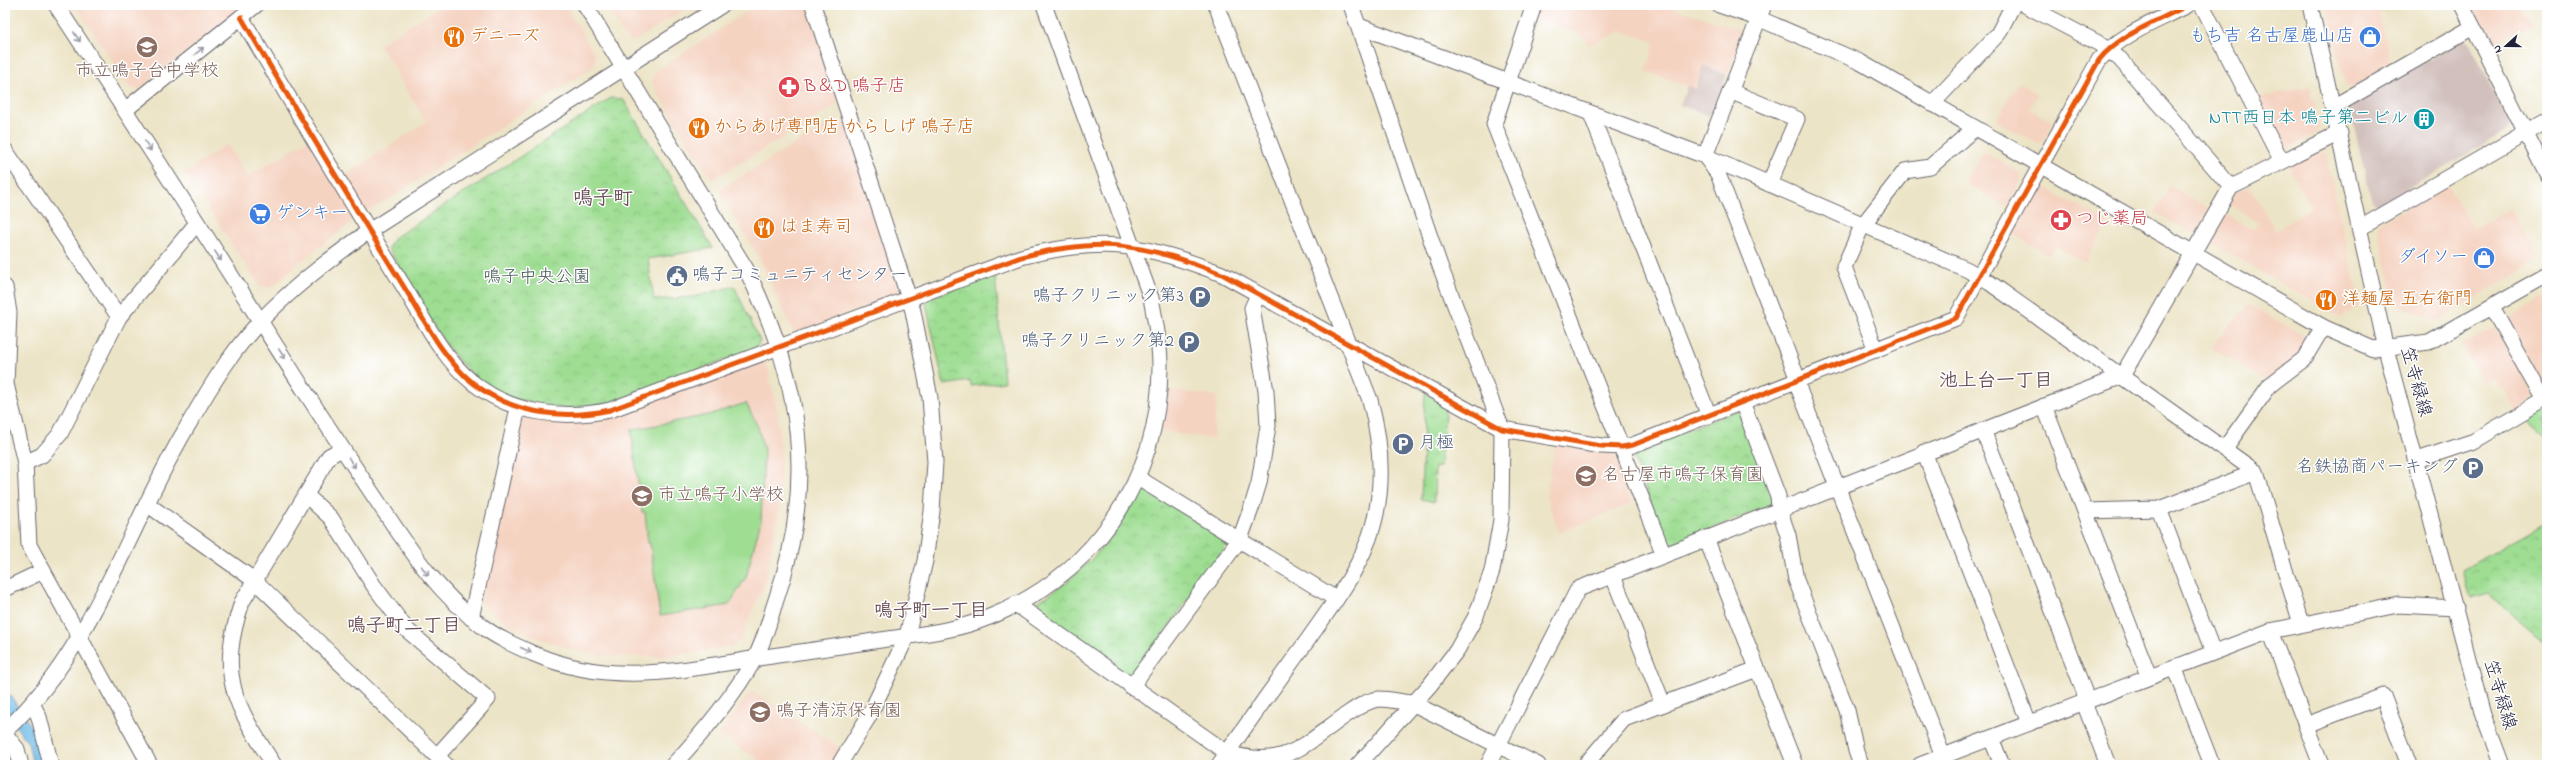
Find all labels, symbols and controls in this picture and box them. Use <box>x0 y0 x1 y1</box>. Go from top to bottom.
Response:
restaurant icon: デニーズ <box>441 24 467 50</box>
place label: デニーズ <box>470 24 540 50</box>
place label: もち吉 名古屋鹿山店 <box>2189 24 2354 50</box>
shop icon: もち吉 名古屋鹿山店 <box>2357 24 2383 50</box>
north arrow <box>2486 26 2526 66</box>
one-way arrow <box>73 32 81 43</box>
school or university icon: 市立鳴子台中学校 <box>134 34 160 60</box>
text: N <box>2489 43 2506 56</box>
one-way arrow <box>194 46 205 55</box>
place label: 市立鳴子台中学校 <box>75 59 219 85</box>
pharmacy icon: B＆D 鳴子店 <box>776 74 802 100</box>
place label: B＆D 鳴子店 <box>803 74 906 100</box>
place label: NTT西日本 鳴子第二ビル <box>2209 106 2408 132</box>
building icon: NTT西日本 鳴子第二ビル <box>2411 106 2437 132</box>
restaurant icon: からあげ専門店 からしげ 鳴子店 <box>686 115 712 141</box>
place label: からあげ専門店 からしげ 鳴子店 <box>714 115 975 141</box>
one-way arrow <box>144 140 152 151</box>
district label: 鳴子町 <box>573 185 633 214</box>
supermarket icon: ゲンキー <box>247 201 273 227</box>
place label: ゲンキー <box>276 201 348 227</box>
pharmacy icon: つじ薬局 <box>2048 207 2074 233</box>
place label: つじ薬局 <box>2076 207 2148 233</box>
restaurant icon: はま寿司 <box>751 215 777 241</box>
place label: はま寿司 <box>780 215 852 241</box>
place label: ダイソー <box>2398 245 2468 271</box>
shop icon: ダイソー <box>2471 245 2497 271</box>
one-way arrow <box>214 250 222 261</box>
public building icon: 鳴子コミュニティセンター <box>664 263 690 289</box>
place label: 鳴子コミュニティセンター <box>692 263 907 289</box>
park label: 鳴子中央公園 <box>483 265 591 291</box>
place label: 鳴子クリニック第3 <box>1033 284 1184 310</box>
parking icon: 鳴子クリニック第3 <box>1187 284 1213 310</box>
restaurant icon: 洋麺屋 五右衛門 <box>2313 287 2339 313</box>
place label: 洋麺屋 五右衛門 <box>2342 287 2473 313</box>
place label: 鳴子クリニック第2 <box>1021 329 1174 355</box>
parking icon: 鳴子クリニック第2 <box>1176 329 1202 355</box>
street label: 笠寺緑線 <box>2393 344 2437 420</box>
one-way arrow <box>278 348 286 360</box>
district label: 池上台一丁目 <box>1939 368 2053 395</box>
parking icon: 月極 <box>1390 431 1416 457</box>
place label: 月極 <box>1418 431 1454 457</box>
place label: 名鉄協商パーキング <box>2296 455 2458 481</box>
parking icon: 名鉄協商パーキング <box>2460 455 2486 481</box>
one-way arrow <box>348 458 356 469</box>
school or university icon: 名古屋市鳴子保育園 <box>1573 463 1599 489</box>
place label: 名古屋市鳴子保育園 <box>1602 463 1764 489</box>
school or university icon: 市立鳴子小学校 <box>629 483 655 509</box>
place label: 市立鳴子小学校 <box>658 483 784 509</box>
one-way arrow <box>421 566 429 577</box>
district label: 鳴子町一丁目 <box>874 598 988 625</box>
district label: 鳴子町二丁目 <box>347 613 461 640</box>
one-way arrow <box>520 647 532 655</box>
street label: 笠寺緑線 <box>2476 657 2522 733</box>
school or university icon: 鳴子清涼保育園 <box>747 699 773 725</box>
place label: 鳴子清涼保育園 <box>776 699 902 725</box>

